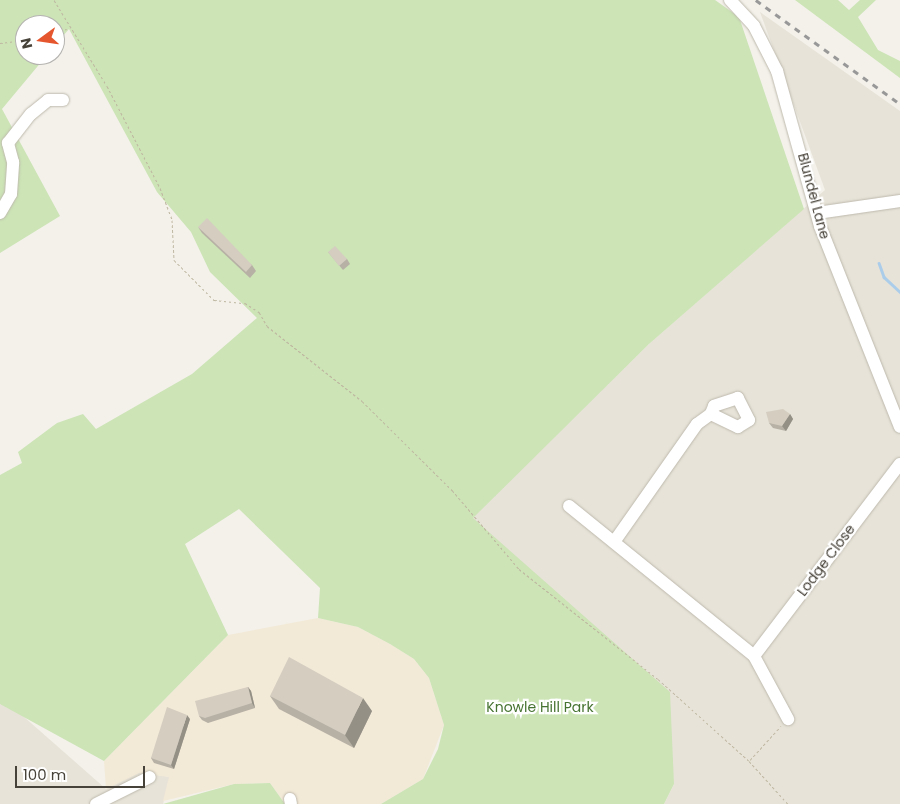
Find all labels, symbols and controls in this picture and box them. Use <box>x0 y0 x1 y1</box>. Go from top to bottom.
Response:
north arrow <box>15 15 65 65</box>
text: N <box>15 36 37 51</box>
street label: Blundel Lane <box>794 151 834 241</box>
street label: Lodge Close <box>794 521 858 599</box>
park label: Knowle Hill Park <box>486 699 594 715</box>
scale bar <box>18 756 148 788</box>
text: 100 m <box>23 764 66 785</box>

